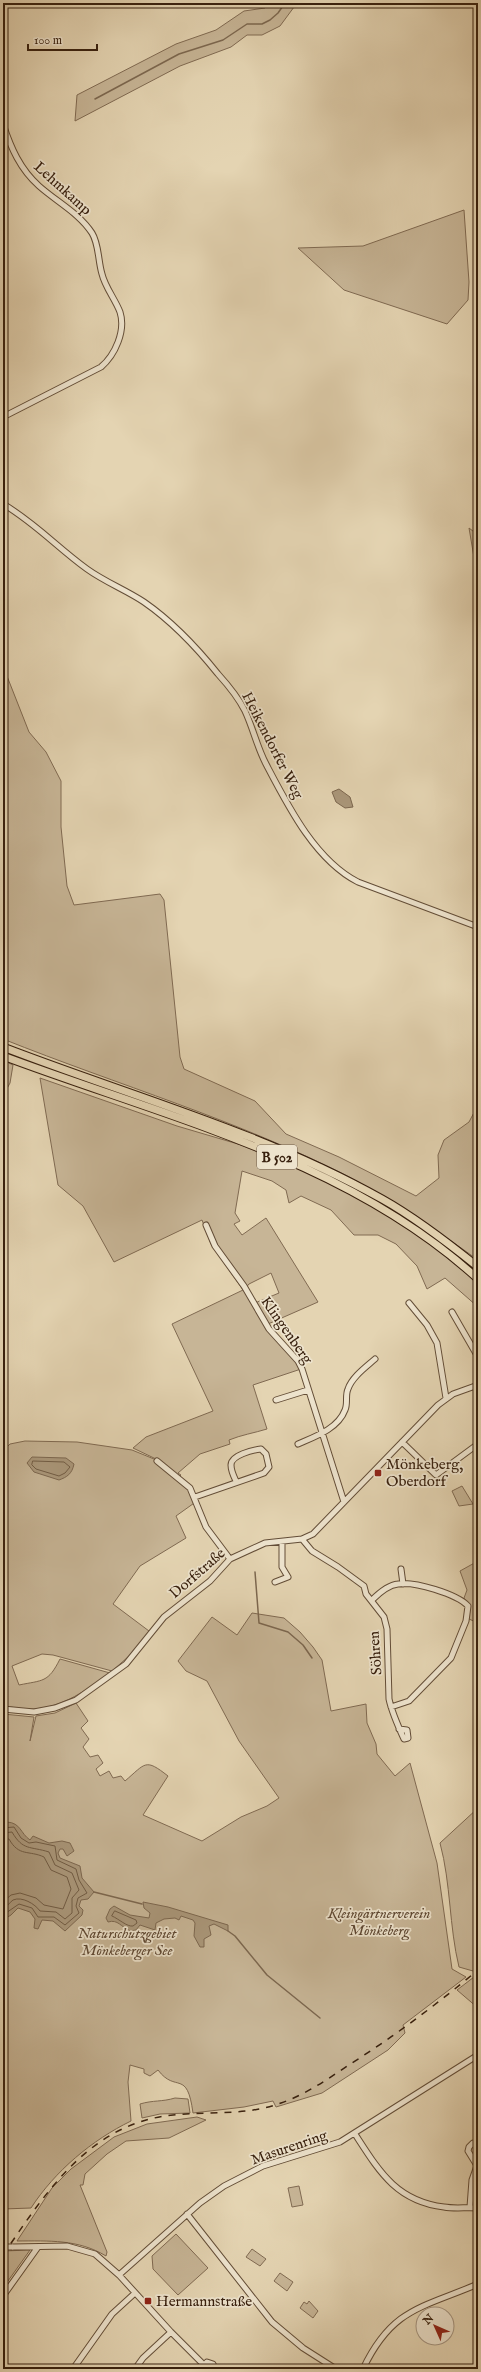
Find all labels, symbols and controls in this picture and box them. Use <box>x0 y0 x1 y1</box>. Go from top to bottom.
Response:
scale bar <box>28 26 97 52</box>
text: 100 m <box>34 33 62 48</box>
street label: Lehmkamp <box>30 157 96 219</box>
street label: Heikendorfer Weg <box>237 689 308 803</box>
road number: B 502 <box>257 1145 297 1169</box>
street label: Klingenberg <box>256 1293 317 1369</box>
place label: Mönkeberg, Oberdorf <box>386 1455 463 1491</box>
marker: Mönkeberg, Oberdorf <box>373 1468 383 1478</box>
street label: Dorfstraße <box>165 1544 229 1603</box>
street label: Söhren <box>364 1630 387 1676</box>
park label: Kleingärtnerverein Mönkeberg <box>327 1904 430 1941</box>
park label: Naturschutzgebiet Mönkeberger See <box>78 1924 178 1961</box>
street label: Masurenring <box>248 2125 331 2169</box>
place label: Hermannstraße <box>156 2292 252 2311</box>
marker: Hermannstraße <box>143 2296 153 2306</box>
north arrow <box>415 2306 455 2346</box>
text: N <box>420 2311 437 2329</box>

